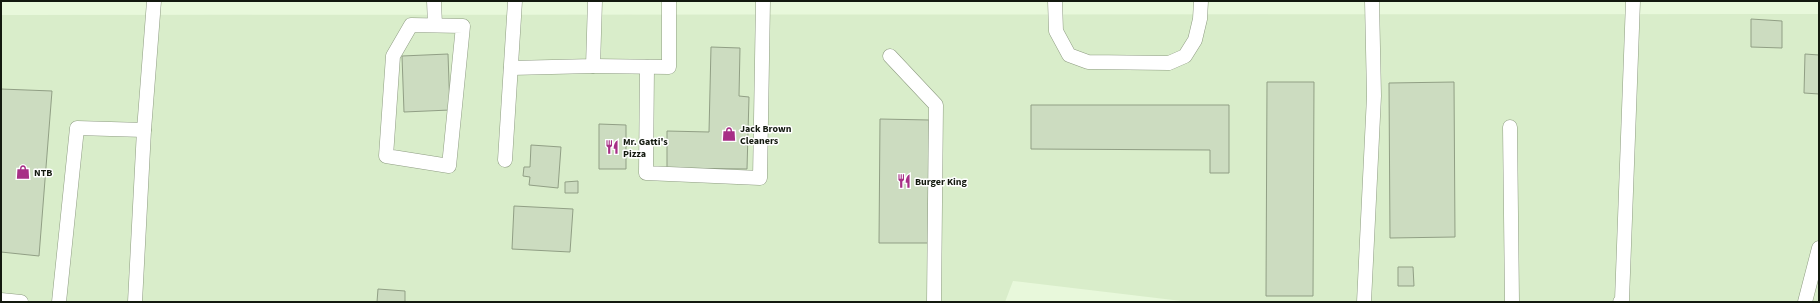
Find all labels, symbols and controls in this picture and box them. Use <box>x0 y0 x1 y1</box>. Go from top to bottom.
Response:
place label: Jack Brown Cleaners <box>740 122 792 148</box>
shop icon: Jack Brown Cleaners <box>721 126 737 142</box>
place label: Mr. Gatti's Pizza <box>623 135 668 161</box>
restaurant icon: Mr. Gatti's Pizza <box>604 139 620 155</box>
shop icon: NTB <box>15 164 31 180</box>
place label: NTB <box>34 166 52 180</box>
restaurant icon: Burger King <box>896 173 912 189</box>
place label: Burger King <box>915 175 968 189</box>

